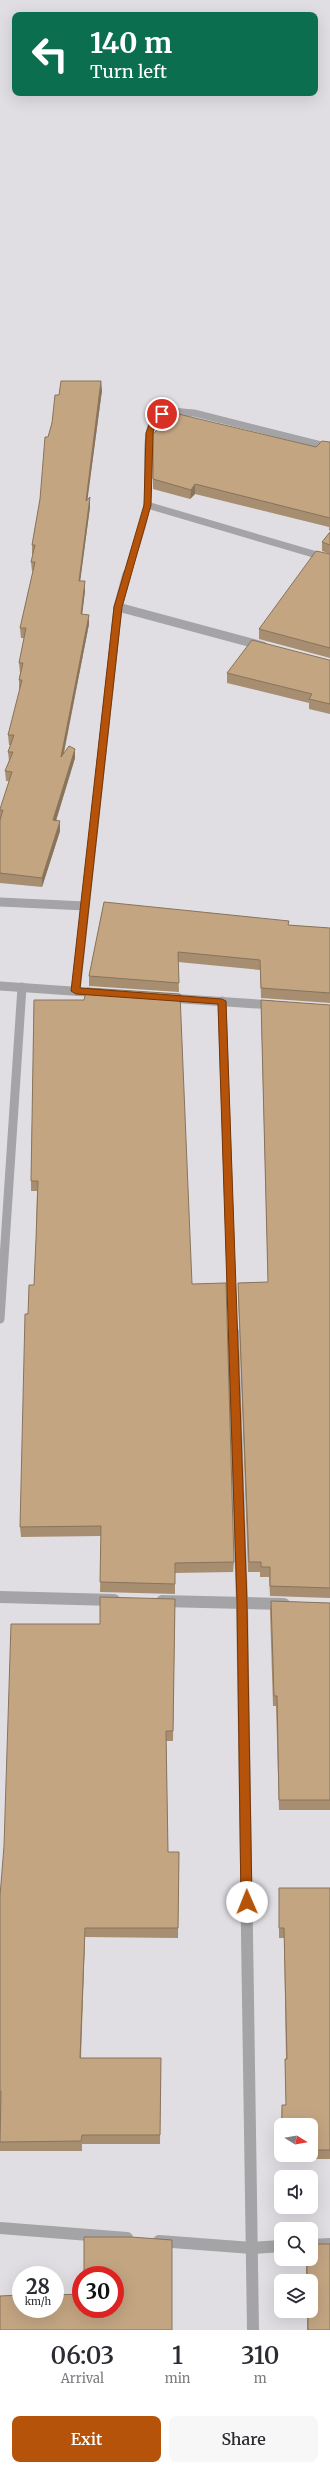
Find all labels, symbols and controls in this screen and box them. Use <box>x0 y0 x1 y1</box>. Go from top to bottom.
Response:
text: 140 m <box>90 25 172 61</box>
icon: left <box>24 28 76 80</box>
text: Turn left <box>90 60 167 83</box>
pin <box>145 397 179 431</box>
icon: arrive <box>151 403 173 425</box>
position arrow <box>226 1881 268 1923</box>
north arrow <box>274 2118 318 2162</box>
map controls <box>274 2118 318 2318</box>
button: sound <box>274 2170 318 2214</box>
button: search <box>274 2222 318 2266</box>
speed limit sign: 30 <box>72 2266 124 2318</box>
text: 28 <box>26 2274 50 2299</box>
button: layers <box>274 2274 318 2318</box>
text: km/h <box>25 2295 51 2308</box>
text: 06:03 <box>51 2340 114 2371</box>
text: 1 <box>172 2340 183 2371</box>
text: 310 <box>241 2340 279 2371</box>
text: Arrival <box>61 2370 104 2387</box>
text: min <box>165 2370 190 2387</box>
text: m <box>254 2370 267 2387</box>
button: Exit <box>12 2416 161 2462</box>
button: Share <box>169 2416 318 2462</box>

